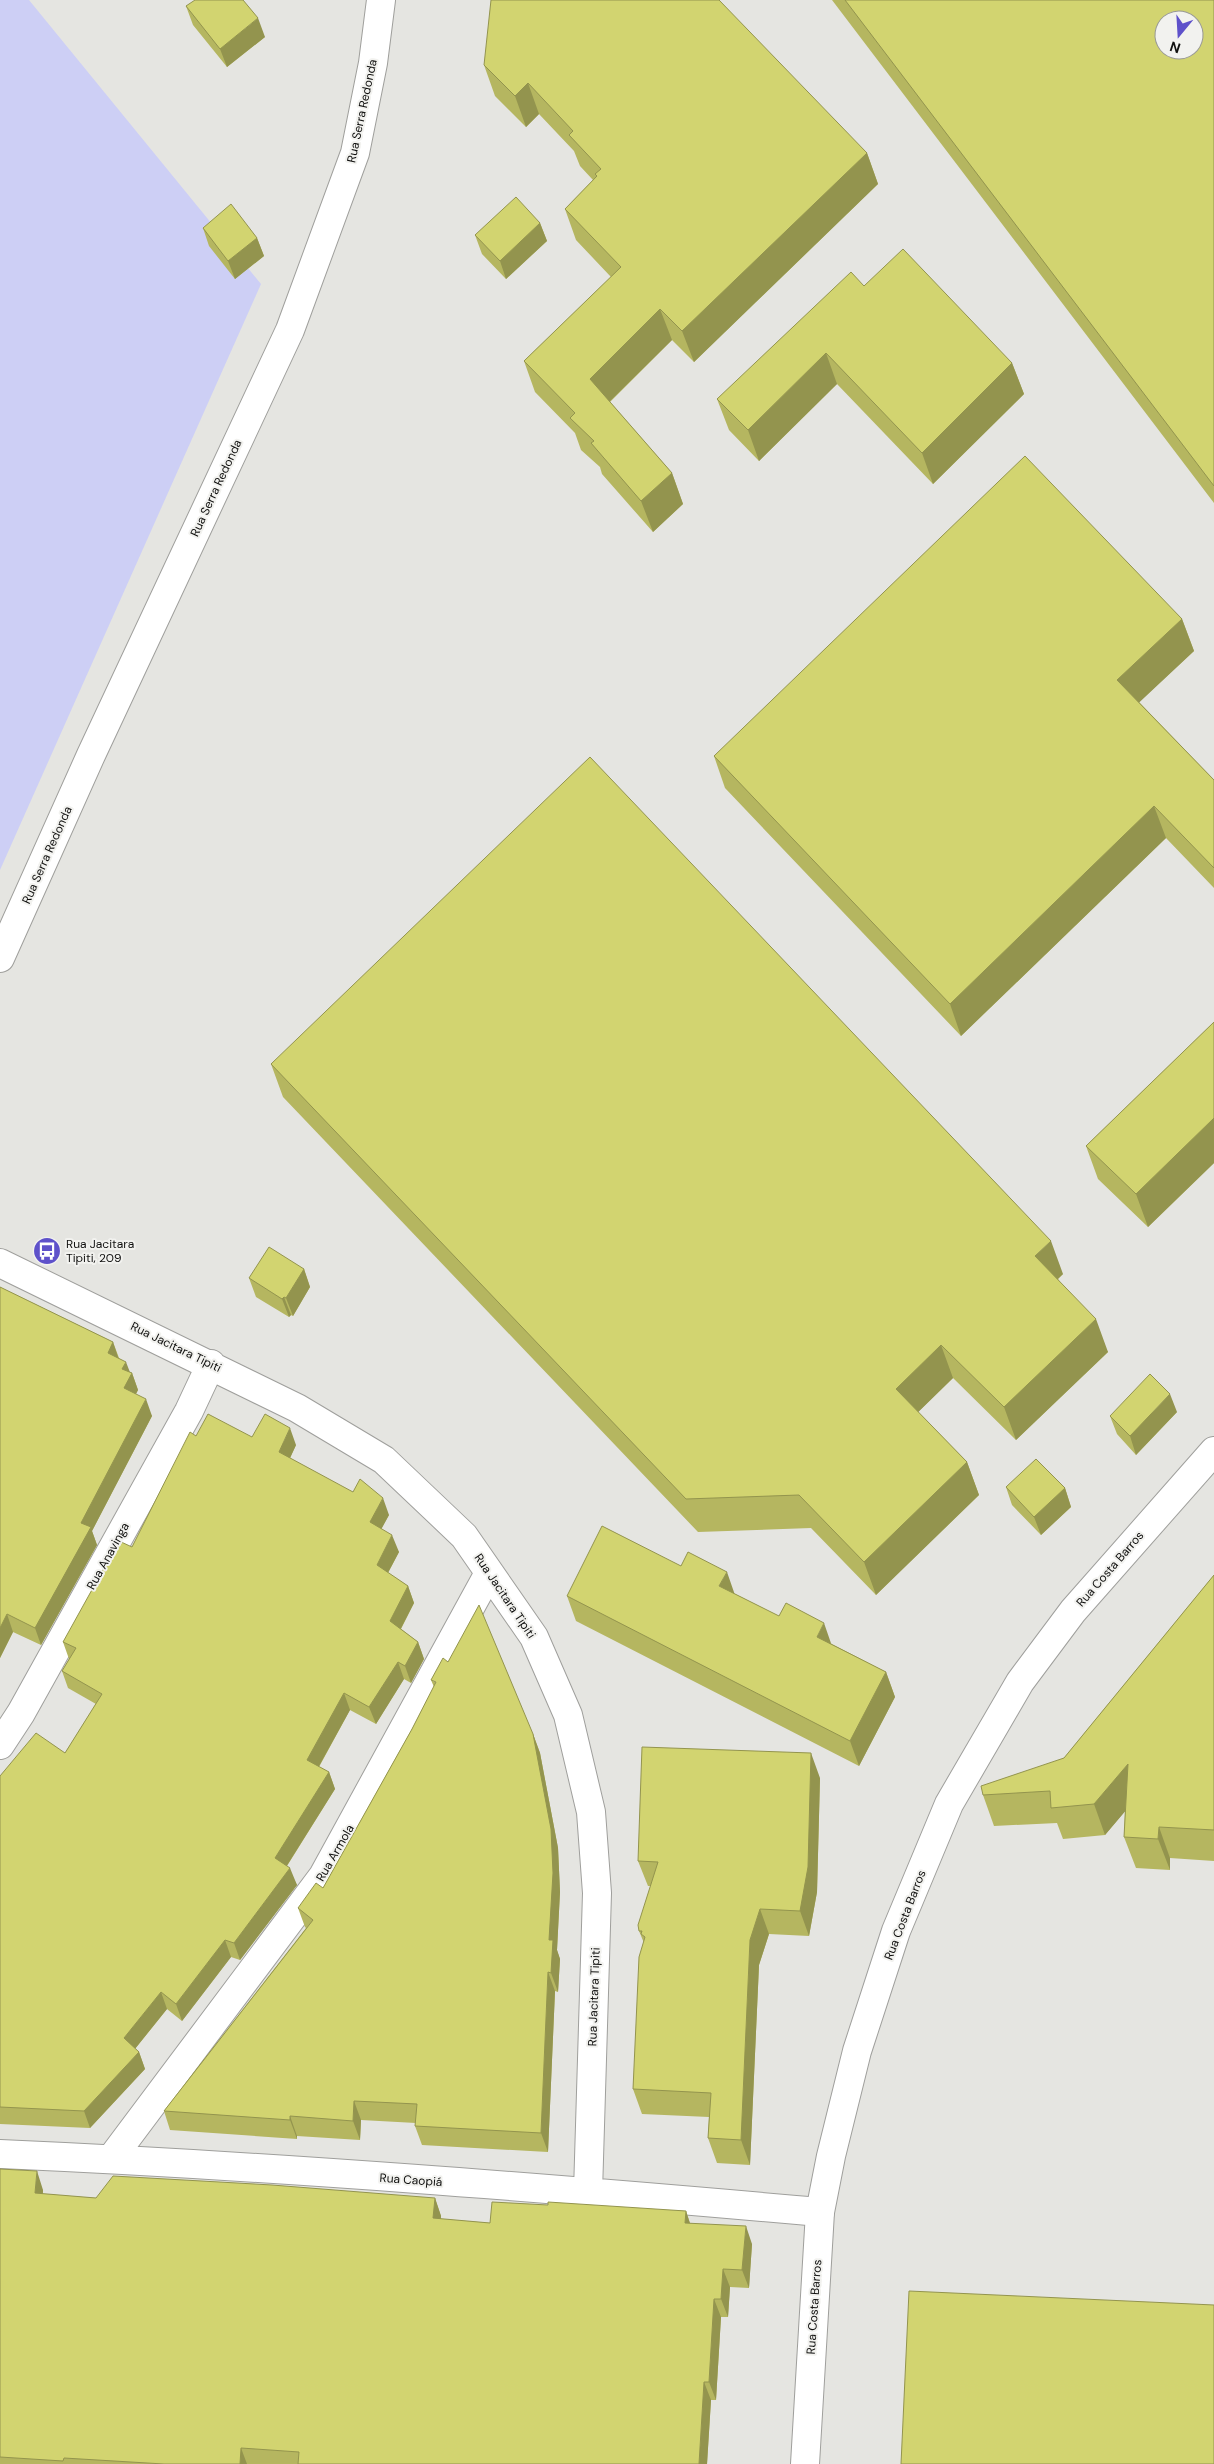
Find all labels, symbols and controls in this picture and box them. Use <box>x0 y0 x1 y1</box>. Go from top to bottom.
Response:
north arrow <box>1154 10 1204 60</box>
text: N <box>1167 37 1183 58</box>
street label: Rua Serra Redonda <box>343 58 381 164</box>
street label: Rua Serra Redonda <box>187 437 245 539</box>
street label: Rua Serra Redonda <box>18 804 76 906</box>
bus stop icon: Rua Jacitara Tipiti, 209 <box>32 1236 62 1266</box>
place label: Rua Jacitara Tipiti, 209 <box>66 1236 134 1266</box>
street label: Rua Jacitara Tipiti <box>128 1318 224 1376</box>
street label: Rua Anavinga <box>83 1520 133 1592</box>
street label: Rua Costa Barros <box>1073 1528 1147 1610</box>
street label: Rua Jacitara Tipiti <box>471 1550 539 1642</box>
street label: Rua Armola <box>312 1822 358 1884</box>
street label: Rua Costa Barros <box>880 1868 930 1962</box>
street label: Rua Jacitara Tipiti <box>584 1947 604 2047</box>
street label: Rua Caopiá <box>379 2170 443 2190</box>
street label: Rua Costa Barros <box>803 2259 825 2355</box>

